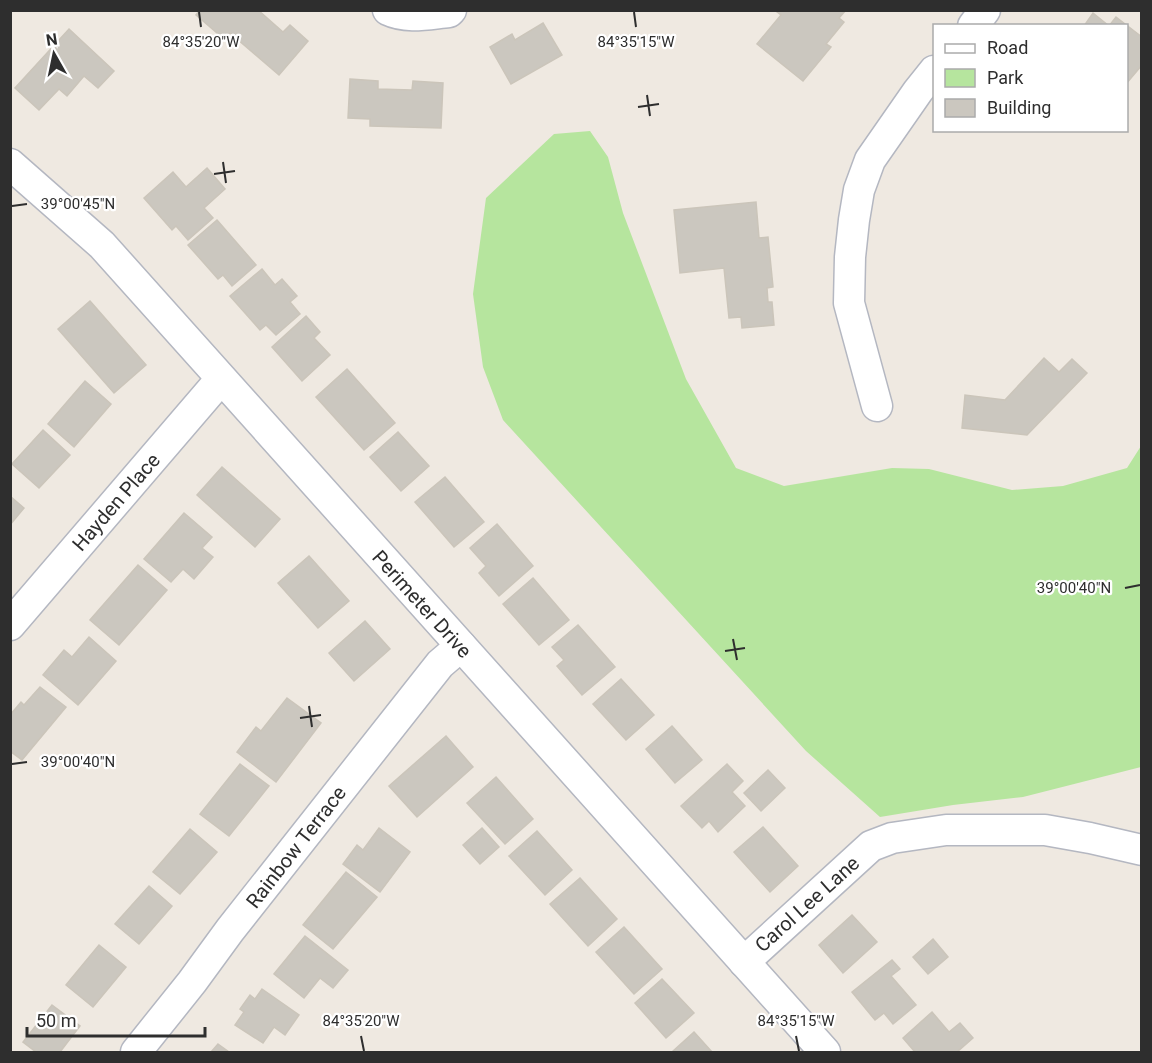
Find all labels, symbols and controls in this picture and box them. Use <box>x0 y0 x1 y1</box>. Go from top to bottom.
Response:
north arrow <box>24 24 84 84</box>
legend <box>933 24 1128 132</box>
text: N <box>45 29 59 50</box>
text: 84°35'20"W <box>163 33 239 51</box>
text: 84°35'15"W <box>598 33 674 51</box>
text: Road <box>987 37 1028 58</box>
text: Park <box>987 67 1024 88</box>
text: Building <box>987 97 1051 118</box>
text: 39°00'45"N <box>41 195 115 213</box>
street label: Hayden Place <box>67 448 165 556</box>
street label: Perimeter Drive <box>367 545 477 663</box>
text: 39°00'40"N <box>1037 579 1111 597</box>
text: 39°00'40"N <box>41 753 115 771</box>
street label: Rainbow Terrace <box>241 781 351 913</box>
street label: Carol Lee Lane <box>750 851 864 957</box>
scale bar <box>27 1000 206 1038</box>
text: 50 m <box>36 1010 76 1031</box>
text: 84°35'20"W <box>323 1012 399 1030</box>
text: 84°35'15"W <box>758 1012 834 1030</box>

